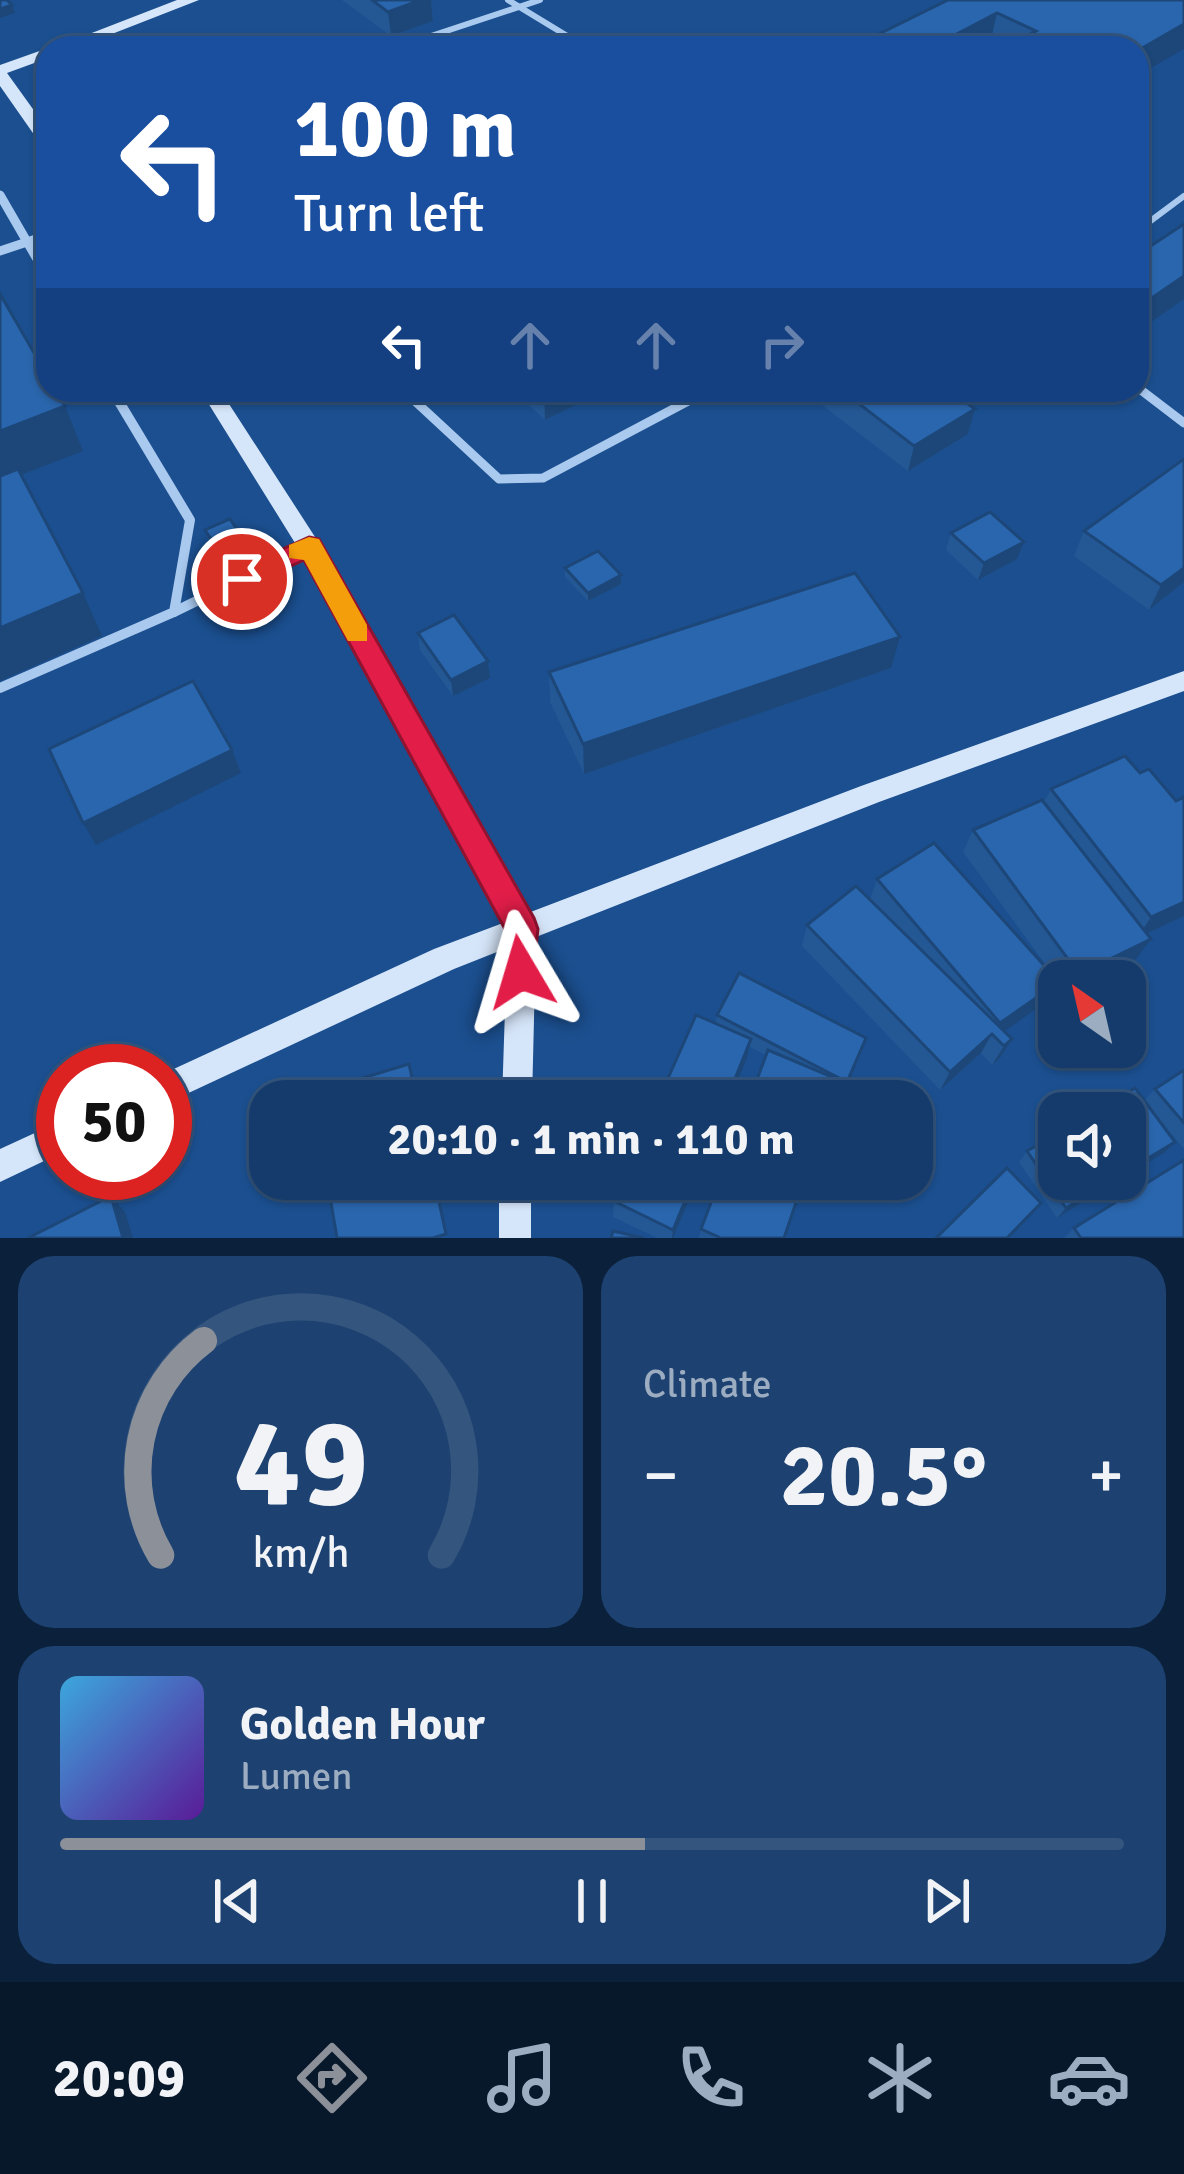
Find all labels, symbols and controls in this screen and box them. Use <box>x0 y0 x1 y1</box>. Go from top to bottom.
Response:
text: 100 m <box>294 77 516 181</box>
icon: left <box>96 84 252 240</box>
text: Turn left <box>294 180 484 247</box>
icon: left <box>371 312 437 378</box>
icon: ahead <box>497 312 563 378</box>
icon: ahead <box>623 312 689 378</box>
icon: right <box>749 312 815 378</box>
pin <box>191 528 293 630</box>
icon: arrive <box>209 546 275 612</box>
position arrow <box>458 909 584 1035</box>
north arrow <box>1038 960 1146 1068</box>
map controls <box>1038 960 1146 1200</box>
speed limit sign: 50 <box>36 1044 192 1200</box>
button: sound <box>1038 1092 1146 1200</box>
text: 20:10 · 1 min · 110 m <box>387 1112 795 1167</box>
text: Climate <box>643 1360 772 1408</box>
text: 49 <box>233 1387 368 1540</box>
text: 20.5° <box>780 1420 987 1531</box>
text: − <box>643 1435 679 1516</box>
text: + <box>1088 1435 1124 1516</box>
text: km/h <box>252 1527 349 1580</box>
text: Golden Hour <box>240 1697 485 1752</box>
text: Lumen <box>240 1752 353 1800</box>
icon: previous <box>204 1868 270 1934</box>
icon: pause <box>559 1868 625 1934</box>
icon: next <box>914 1868 980 1934</box>
icon: directions <box>290 2036 374 2120</box>
icon: music <box>480 2036 564 2120</box>
icon: phone <box>669 2036 753 2120</box>
icon: climate <box>858 2036 942 2120</box>
icon: car <box>1047 2036 1131 2120</box>
text: 20:09 <box>53 2045 185 2112</box>

